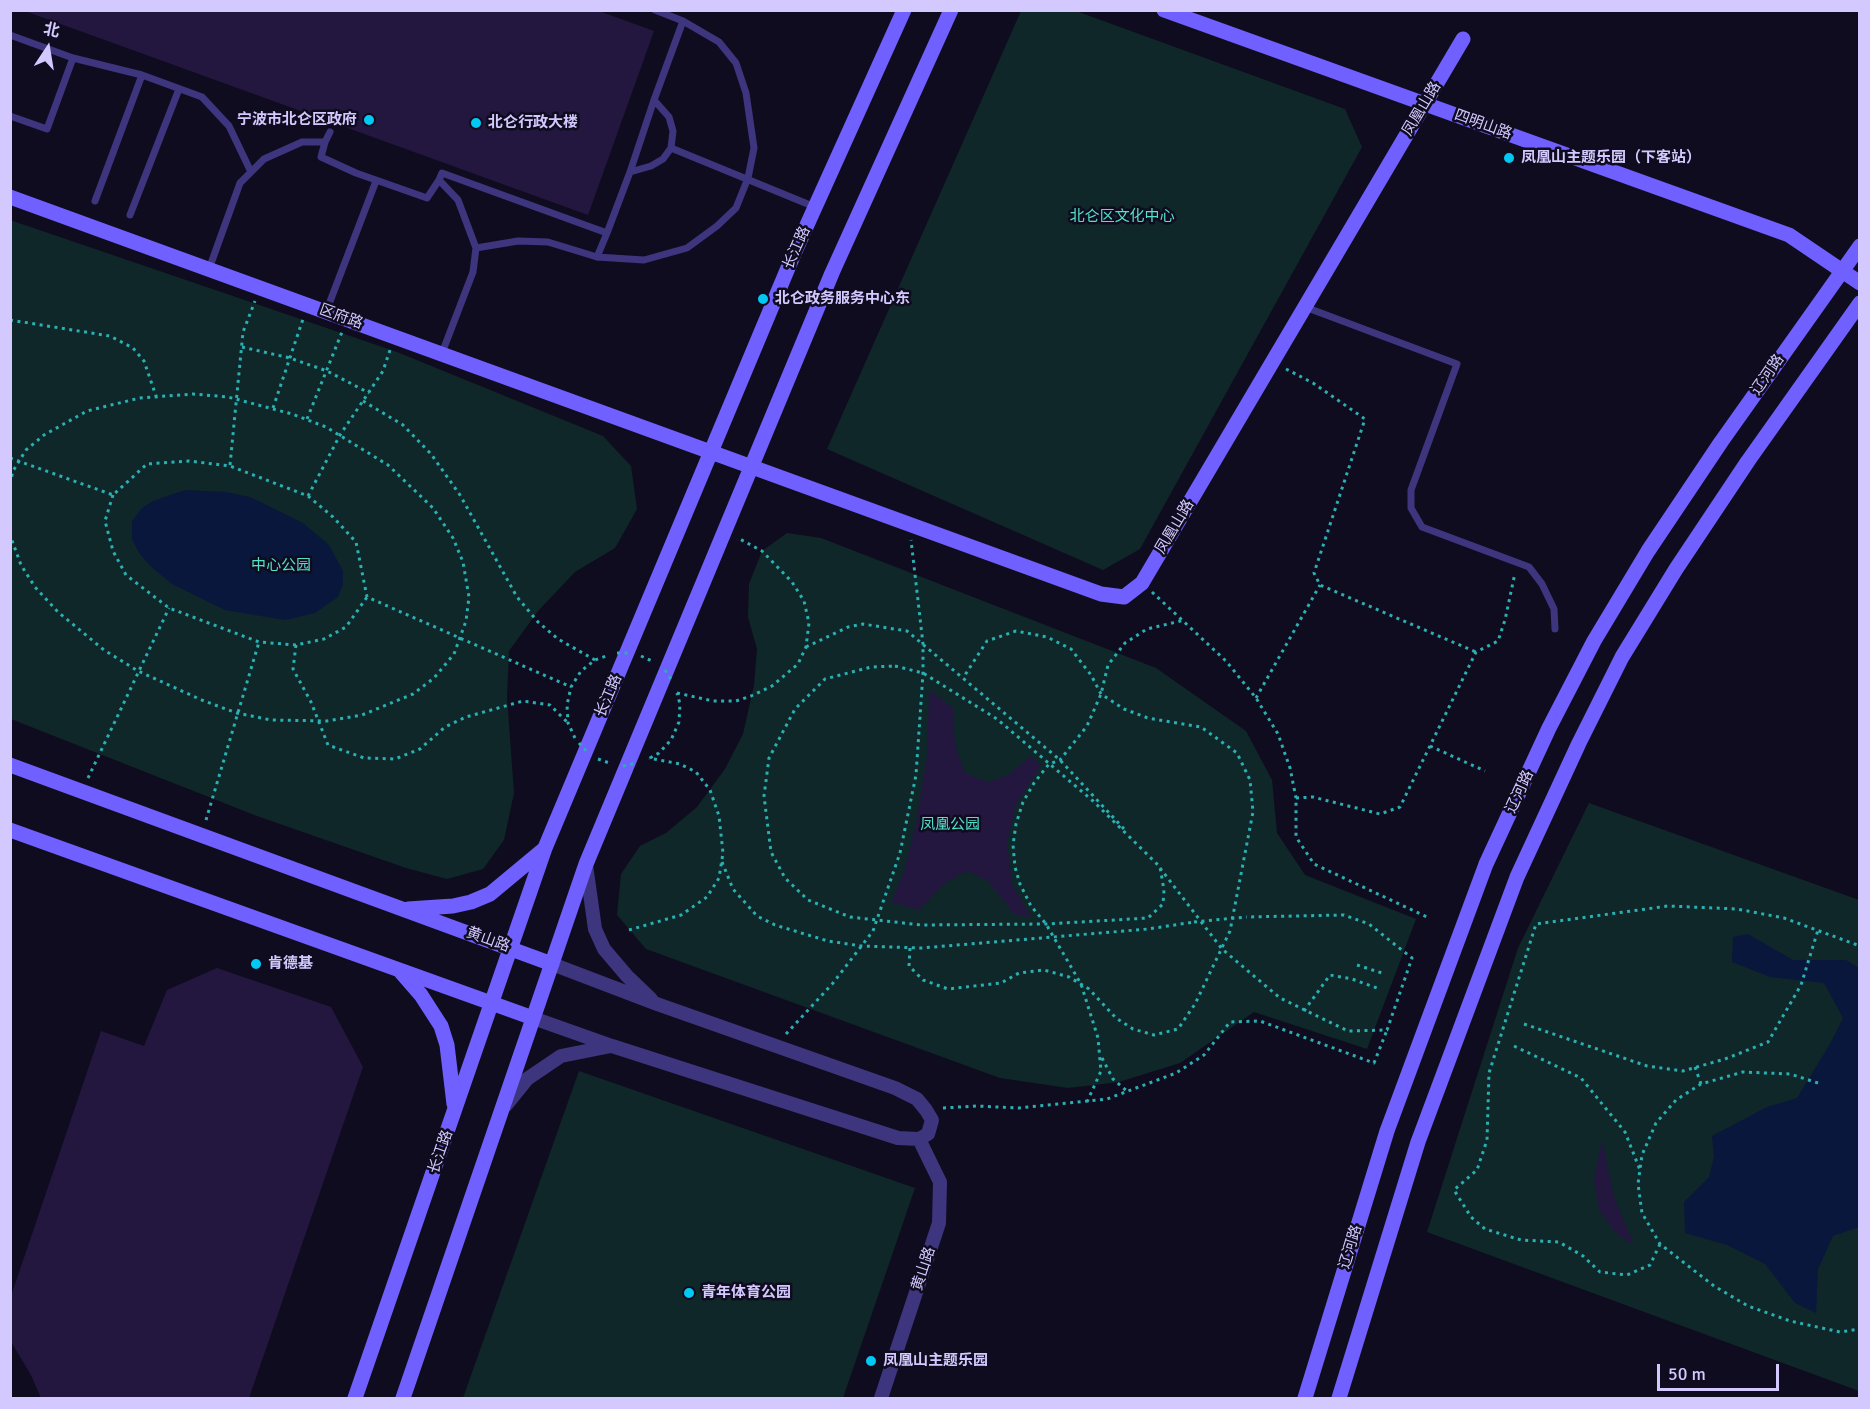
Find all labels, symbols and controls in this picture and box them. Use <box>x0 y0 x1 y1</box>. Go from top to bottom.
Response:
north arrow <box>18 18 78 78</box>
text: 北 <box>42 19 62 42</box>
street label: 凤凰山路 <box>1399 79 1445 139</box>
street label: 四明山路 <box>1452 106 1514 144</box>
place label: 宁波市北仑区政府 <box>237 111 357 129</box>
marker: 宁波市北仑区政府 <box>362 113 376 127</box>
place label: 北仑行政大楼 <box>488 114 578 132</box>
marker: 北仑行政大楼 <box>469 116 483 130</box>
place label: 凤凰山主题乐园（下客站） <box>1521 149 1701 167</box>
marker: 凤凰山主题乐园（下客站） <box>1502 151 1516 165</box>
park label: 北仑区文化中心 <box>1070 208 1174 226</box>
street label: 长江路 <box>780 224 814 272</box>
place label: 北仑政务服务中心东 <box>775 290 910 308</box>
marker: 北仑政务服务中心东 <box>756 292 770 306</box>
street label: 区府路 <box>317 301 365 333</box>
street label: 辽河路 <box>1748 351 1788 399</box>
street label: 凤凰山路 <box>1152 497 1198 557</box>
park label: 中心公园 <box>251 557 311 575</box>
street label: 长江路 <box>592 672 626 720</box>
street label: 辽河路 <box>1502 768 1538 816</box>
park label: 凤凰公园 <box>920 816 980 834</box>
street label: 黄山路 <box>464 924 512 956</box>
place label: 肯德基 <box>268 955 313 973</box>
marker: 肯德基 <box>249 957 263 971</box>
street label: 长江路 <box>425 1128 457 1176</box>
street label: 辽河路 <box>1336 1223 1366 1271</box>
street label: 黄山路 <box>908 1245 940 1293</box>
place label: 青年体育公园 <box>701 1284 791 1302</box>
marker: 青年体育公园 <box>682 1286 696 1300</box>
place label: 凤凰山主题乐园 <box>883 1352 988 1370</box>
scale bar <box>1660 1352 1782 1390</box>
marker: 凤凰山主题乐园 <box>864 1354 878 1368</box>
text: 50 m <box>1668 1363 1706 1385</box>

